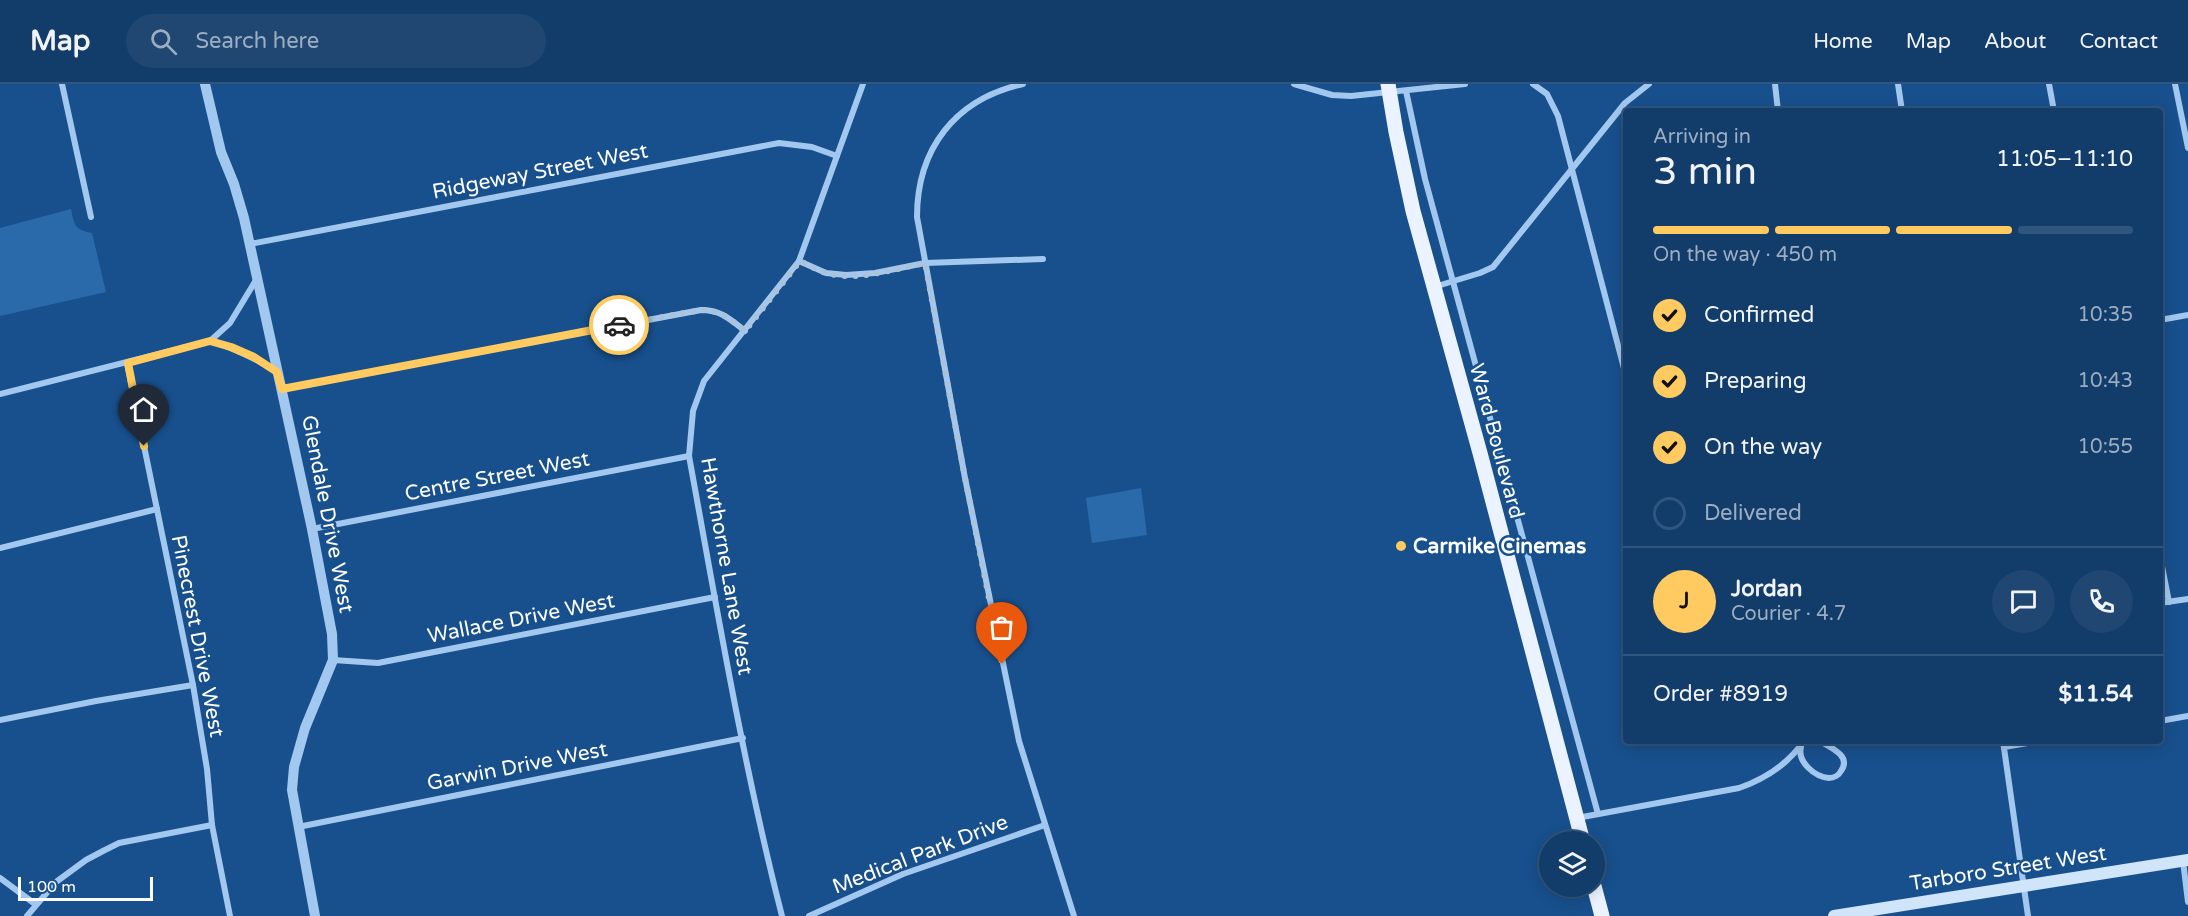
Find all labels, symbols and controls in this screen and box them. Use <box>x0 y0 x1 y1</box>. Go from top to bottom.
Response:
search box <box>126 14 546 68</box>
text: Map <box>30 24 90 58</box>
icon: search <box>147 25 180 58</box>
text: Search here <box>195 28 319 54</box>
text: Home <box>1813 29 1873 54</box>
text: Map <box>1906 29 1951 54</box>
text: About <box>1984 29 2046 54</box>
text: Contact <box>2079 29 2158 54</box>
text: Arriving in <box>1653 125 1751 149</box>
street label: Ridgeway Street West <box>430 138 650 205</box>
text: 11:05–11:10 <box>1996 146 2133 172</box>
text: 3 min <box>1653 148 1757 195</box>
text: On the way · 450 m <box>1653 243 1837 267</box>
courier <box>589 295 649 355</box>
icon: check <box>1653 299 1686 332</box>
text: Confirmed <box>1704 302 1814 328</box>
text: 10:35 <box>2078 303 2133 327</box>
icon: car <box>603 309 636 342</box>
street label: Ward Boulevard <box>1464 361 1529 521</box>
icon: check <box>1653 365 1686 398</box>
text: Preparing <box>1704 368 1807 394</box>
text: 10:43 <box>2078 369 2133 393</box>
pin <box>118 384 169 446</box>
icon: home <box>127 393 160 426</box>
street label: Glendale Drive West <box>296 413 359 615</box>
icon: check <box>1653 431 1686 464</box>
text: On the way <box>1704 434 1822 460</box>
text: 10:55 <box>2078 435 2133 459</box>
street label: Centre Street West <box>403 446 591 507</box>
street label: Hawthorne Lane West <box>695 455 758 677</box>
text: Delivered <box>1704 500 1802 526</box>
street label: Pinecrest Drive West <box>166 533 229 739</box>
place label: Carmike Cinemas <box>1413 534 1586 559</box>
marker: Carmike Cinemas <box>1394 539 1408 553</box>
button: chat <box>1992 570 2055 633</box>
button: phone <box>2070 570 2133 633</box>
text: Jordan <box>1731 576 1802 602</box>
street label: Wallace Drive West <box>425 588 617 649</box>
text: J <box>1679 588 1690 614</box>
pin <box>976 602 1027 664</box>
text: Courier · 4.7 <box>1731 602 1846 626</box>
icon: bag <box>985 611 1018 644</box>
text: Order #8919 <box>1653 681 1788 707</box>
text: $11.54 <box>2058 681 2133 707</box>
street label: Garwin Drive West <box>425 737 609 796</box>
street label: Medical Park Drive <box>829 809 1012 899</box>
map controls <box>1539 831 1605 897</box>
button: layers <box>1539 831 1605 897</box>
street label: Tarboro Street West <box>1908 841 2108 896</box>
scale bar <box>18 874 153 902</box>
text: 100 m <box>27 877 76 897</box>

